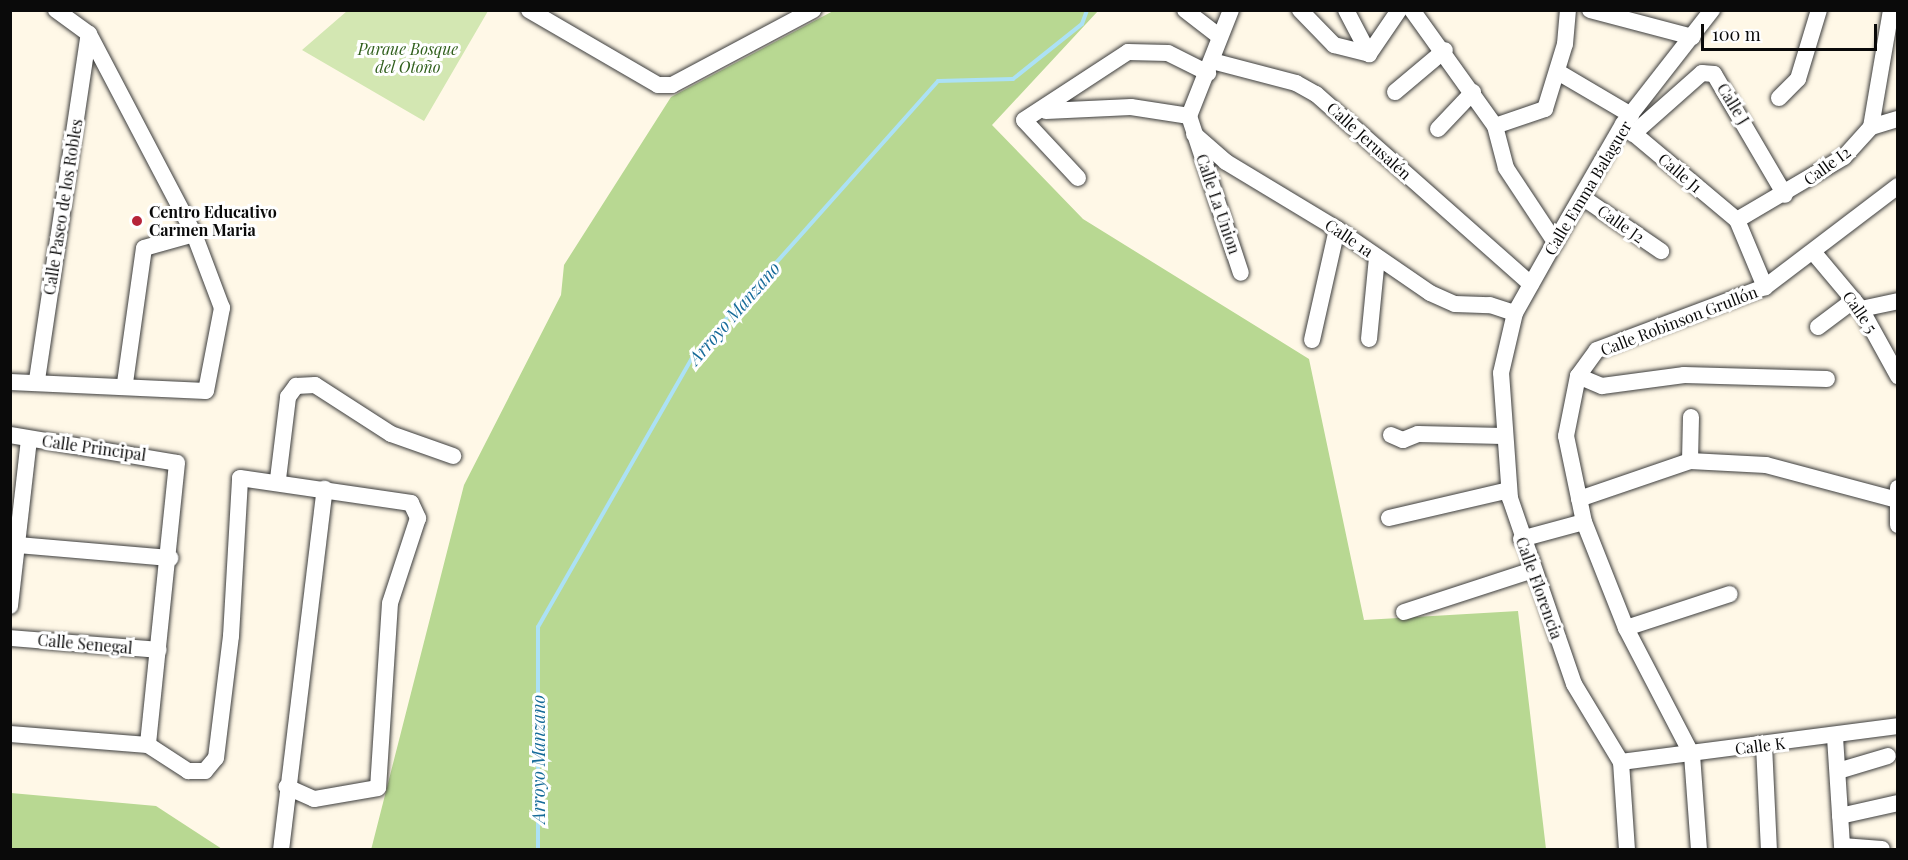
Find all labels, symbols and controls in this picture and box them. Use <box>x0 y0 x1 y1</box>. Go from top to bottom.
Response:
scale bar <box>1704 12 1880 50</box>
text: 100 m <box>1712 22 1761 46</box>
park label: Parque Bosque del Otoño <box>358 39 458 77</box>
street label: Calle J <box>1713 80 1753 128</box>
street label: Calle Jerusalén <box>1323 98 1415 184</box>
street label: Calle Paseo de los Robles <box>40 117 86 297</box>
street label: Calle Emma Balaguer <box>1540 117 1636 259</box>
street label: Calle I2 <box>1800 143 1854 189</box>
street label: Calle J1 <box>1654 149 1706 197</box>
street label: Calle La Union <box>1192 151 1244 257</box>
street label: Calle J2 <box>1594 201 1648 247</box>
place label: Centro Educativo Carmen Maria <box>149 202 277 240</box>
marker: Centro Educativo Carmen Maria <box>130 214 144 228</box>
street label: Calle 1a <box>1321 215 1377 261</box>
water label: Arroyo Manzano <box>684 257 784 369</box>
street label: Calle Robinson Grullón <box>1598 282 1760 360</box>
street label: Calle 5 <box>1839 287 1881 337</box>
street label: Calle Principal <box>41 431 147 465</box>
street label: Calle Florencia <box>1512 534 1566 642</box>
street label: Calle Senegal <box>37 630 133 658</box>
water label: Arroyo Manzano <box>527 695 549 823</box>
street label: Calle K <box>1734 733 1786 759</box>

